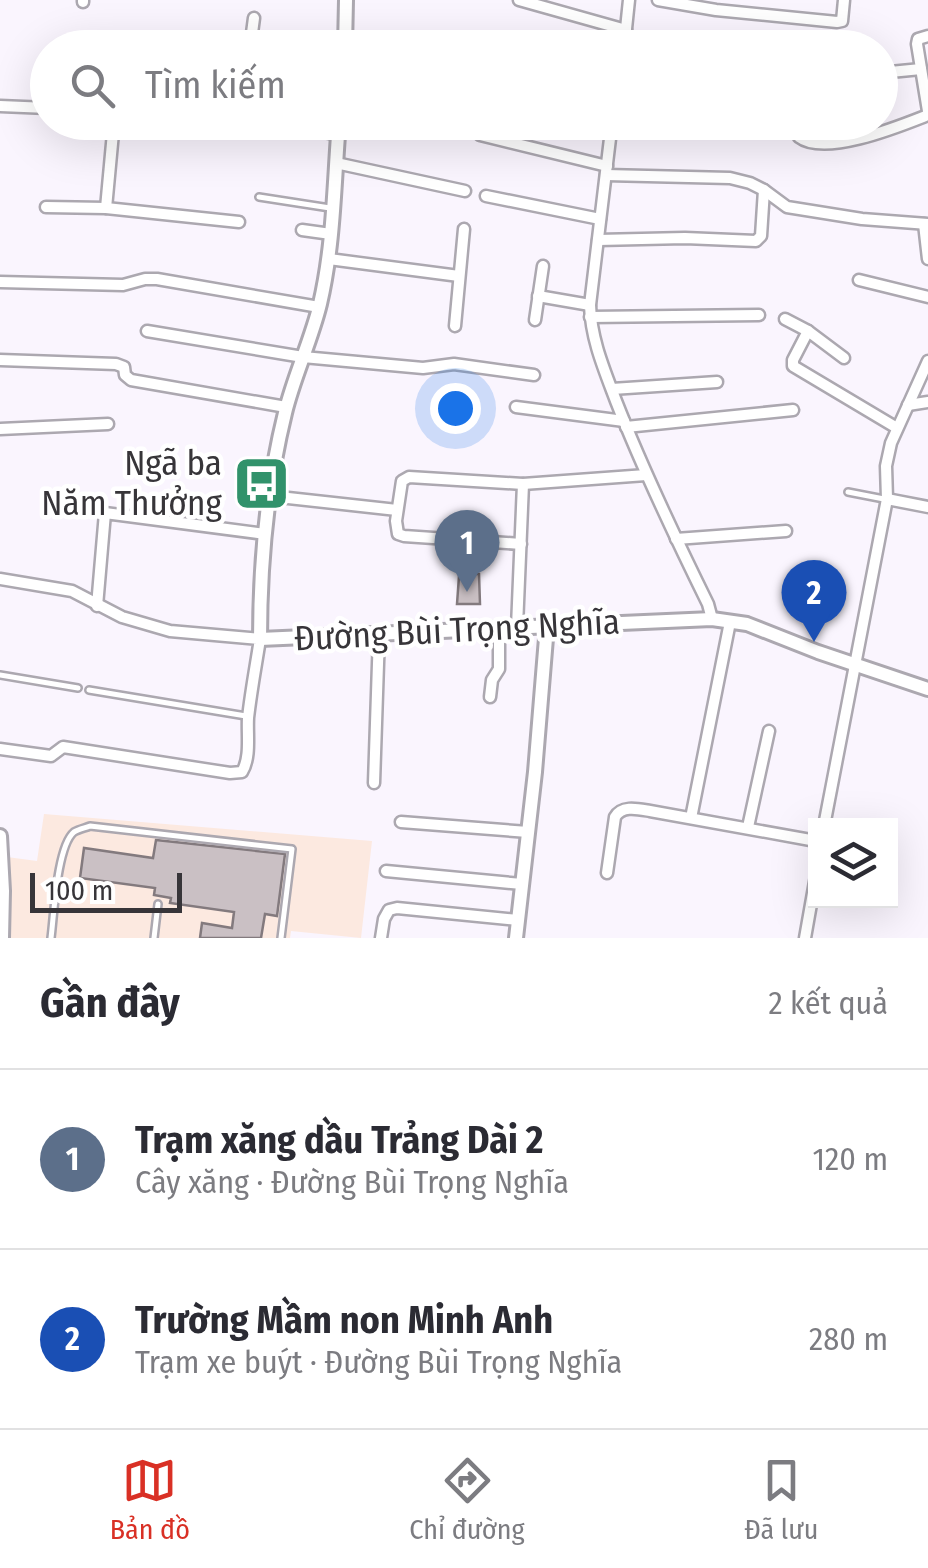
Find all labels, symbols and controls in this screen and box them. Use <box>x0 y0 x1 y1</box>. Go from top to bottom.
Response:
search box <box>30 30 898 140</box>
icon: search <box>65 58 120 113</box>
text: Tìm kiếm <box>145 62 286 108</box>
your location <box>430 383 481 434</box>
place label: Ngã ba Năm Thưởng <box>41 442 223 524</box>
bus stop icon: Ngã ba Năm Thưởng <box>231 453 291 513</box>
pin: 1 <box>434 510 500 592</box>
pin: 2 <box>782 560 846 642</box>
street label: Đường Bùi Trọng Nghĩa <box>293 600 621 660</box>
map controls <box>808 818 898 908</box>
button: layers <box>808 818 898 908</box>
scale bar <box>30 868 182 913</box>
text: 100 m <box>45 874 113 907</box>
text: Gần đây <box>40 978 180 1028</box>
text: 2 kết quả <box>768 984 888 1022</box>
text: Trạm xăng dầu Trảng Dài 2 <box>135 1117 543 1163</box>
text: 1 <box>66 1140 79 1178</box>
text: 120 m <box>813 1140 888 1178</box>
text: Cây xăng · Đường Bùi Trọng Nghĩa <box>135 1163 569 1201</box>
text: Trường Mầm non Minh Anh <box>135 1297 553 1343</box>
text: 2 <box>65 1320 80 1358</box>
text: 280 m <box>809 1320 888 1358</box>
text: Trạm xe buýt · Đường Bùi Trọng Nghĩa <box>135 1343 622 1381</box>
tab: Bản đồ <box>110 1453 190 1546</box>
tab: Chỉ đường <box>409 1453 525 1546</box>
tab: Đã lưu <box>744 1453 818 1546</box>

